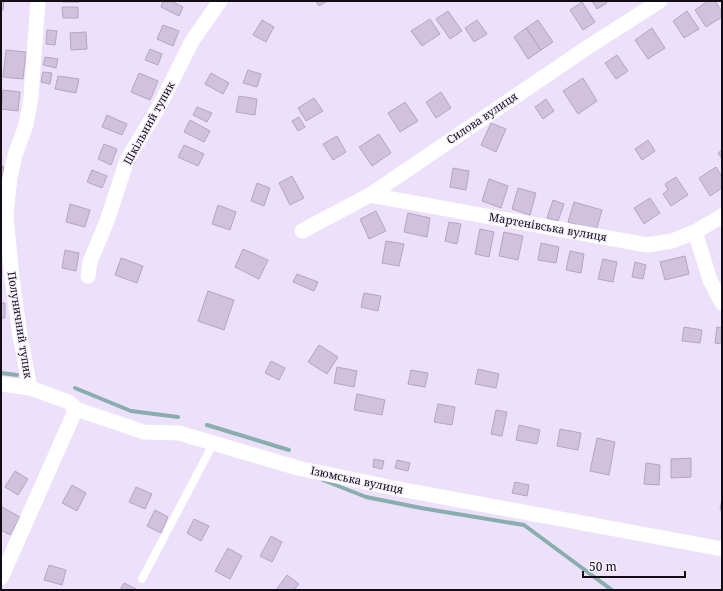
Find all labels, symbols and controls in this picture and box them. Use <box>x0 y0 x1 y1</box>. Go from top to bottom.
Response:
street label: Шкільний тупик <box>119 78 178 167</box>
street label: Силова вулиця <box>443 88 520 147</box>
street label: Мартенівська вулиця <box>488 209 608 244</box>
street label: Полуничний тупик <box>5 270 36 380</box>
street label: Ізюмська вулиця <box>309 462 405 497</box>
scale bar <box>583 553 685 579</box>
text: 50 m <box>589 558 617 575</box>

